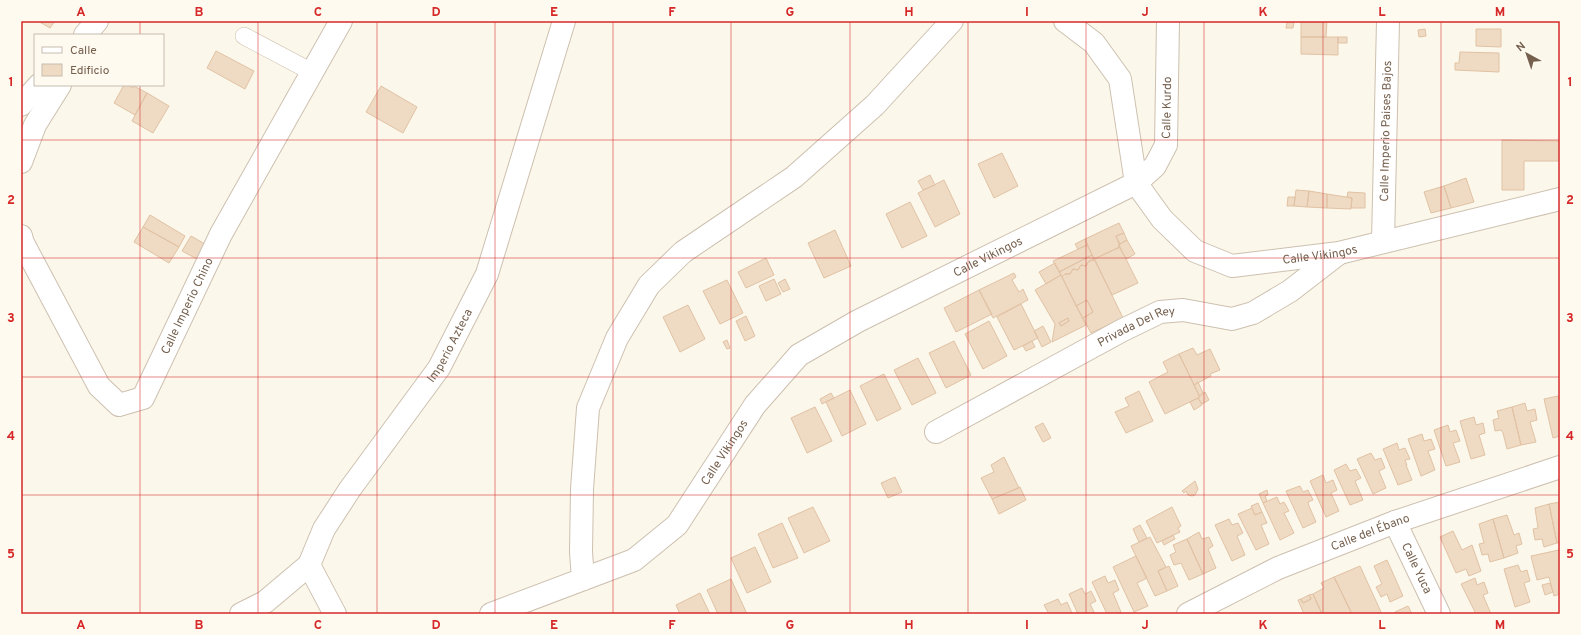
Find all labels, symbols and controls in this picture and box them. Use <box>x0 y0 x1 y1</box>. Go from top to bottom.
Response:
text: A <box>76 5 86 21</box>
text: B <box>195 5 204 21</box>
text: C <box>314 5 322 21</box>
text: D <box>431 5 441 21</box>
text: E <box>550 5 558 21</box>
text: F <box>668 5 676 21</box>
text: G <box>786 5 795 21</box>
text: H <box>904 5 914 21</box>
text: I <box>1025 5 1029 21</box>
text: J <box>1141 5 1149 21</box>
text: K <box>1258 5 1268 21</box>
text: L <box>1378 5 1386 21</box>
text: M <box>1495 5 1505 21</box>
legend <box>34 34 164 86</box>
north arrow <box>1507 34 1547 74</box>
text: N <box>1514 39 1529 55</box>
text: Calle <box>70 43 97 59</box>
street label: Calle Imperio Paises Bajos <box>1377 60 1396 202</box>
text: Edificio <box>70 63 110 79</box>
text: 1 <box>8 75 14 91</box>
text: 1 <box>1567 75 1573 91</box>
street label: Calle Kurdo <box>1159 76 1176 139</box>
text: 2 <box>7 193 15 209</box>
text: 2 <box>1566 193 1574 209</box>
street label: Calle Vikingos <box>951 234 1026 281</box>
street label: Calle Vikingos <box>1282 242 1359 269</box>
street label: Calle Imperio Chino <box>158 255 218 357</box>
street label: Privada Del Rey <box>1095 304 1176 351</box>
street label: Imperio Azteca <box>424 306 477 386</box>
text: 3 <box>7 311 15 327</box>
text: 3 <box>1566 311 1574 327</box>
street label: Calle Vikingos <box>698 417 752 489</box>
text: 4 <box>7 429 15 445</box>
text: 4 <box>1566 429 1574 445</box>
street label: Calle del Ébano <box>1329 511 1412 555</box>
street label: Calle Yuca <box>1397 540 1435 597</box>
text: 5 <box>7 547 15 563</box>
text: 5 <box>1566 547 1574 563</box>
text: A <box>76 618 86 634</box>
text: B <box>195 618 204 634</box>
text: C <box>314 618 322 634</box>
text: D <box>431 618 441 634</box>
text: E <box>550 618 558 634</box>
text: F <box>668 618 676 634</box>
text: G <box>786 618 795 634</box>
text: H <box>904 618 914 634</box>
text: I <box>1025 618 1029 634</box>
text: J <box>1141 618 1149 634</box>
text: K <box>1258 618 1268 634</box>
text: L <box>1378 618 1386 634</box>
text: M <box>1495 618 1505 634</box>

